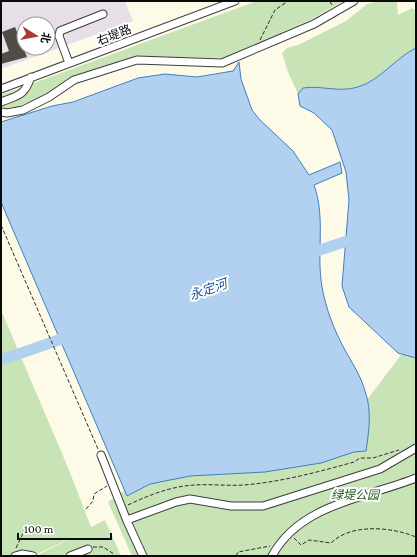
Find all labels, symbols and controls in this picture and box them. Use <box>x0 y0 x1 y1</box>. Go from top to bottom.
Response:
north arrow <box>16 16 56 56</box>
street label: 右堤路 <box>95 22 133 48</box>
text: 北 <box>39 31 53 44</box>
water label: 永定河 <box>187 275 232 303</box>
park label: 绿堤公园 <box>331 488 381 502</box>
scale bar <box>18 515 111 541</box>
text: 100 m <box>24 522 54 536</box>

